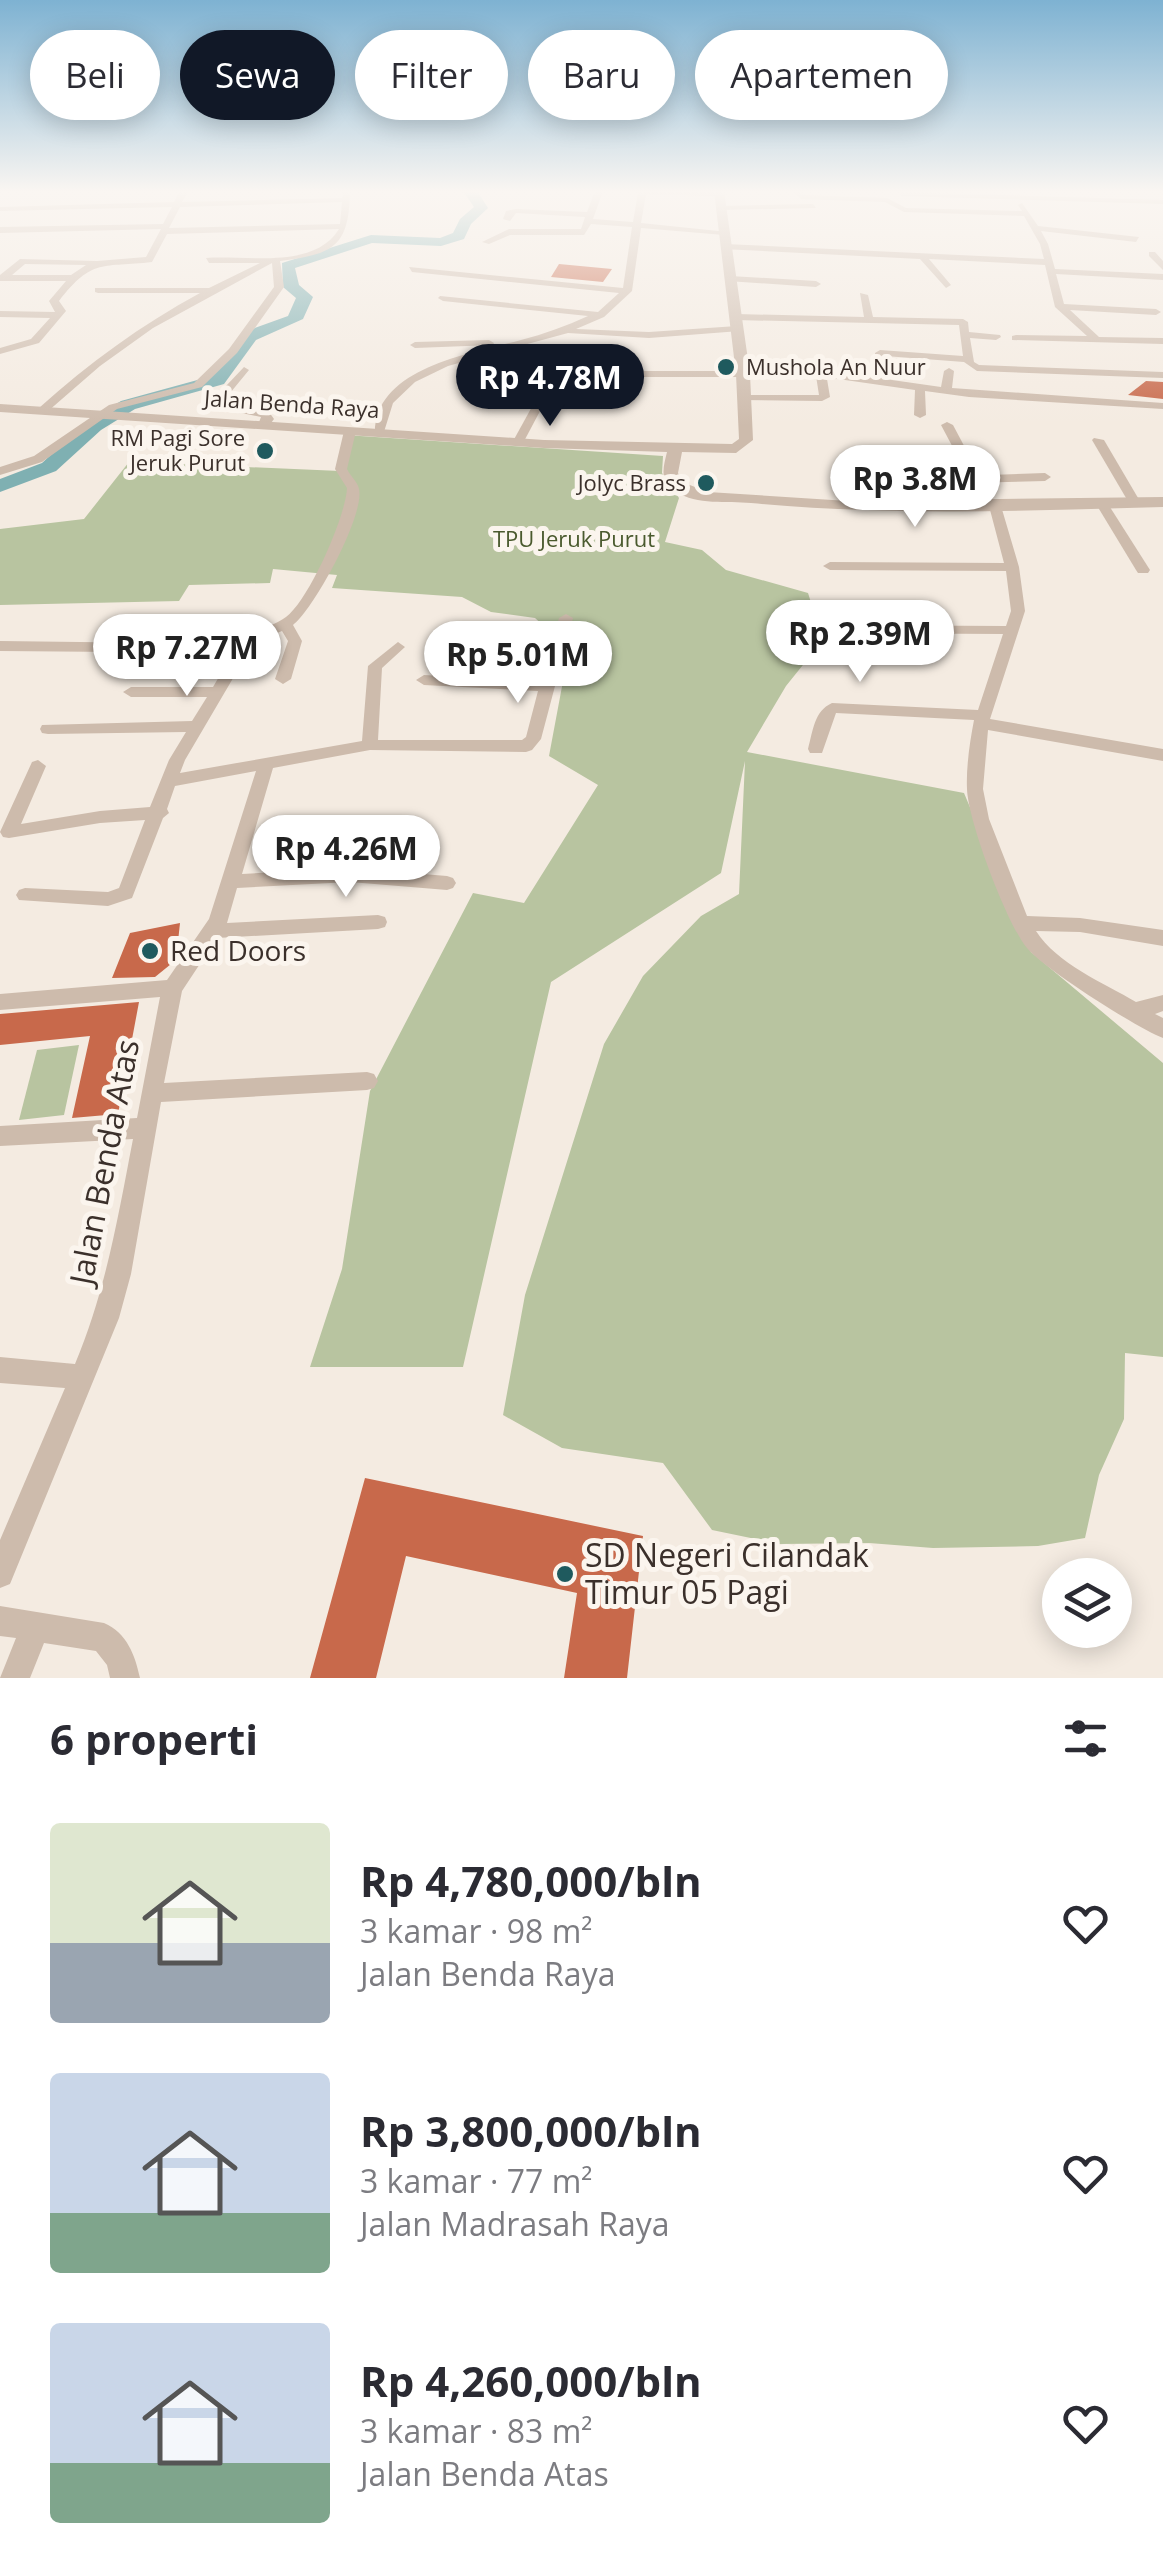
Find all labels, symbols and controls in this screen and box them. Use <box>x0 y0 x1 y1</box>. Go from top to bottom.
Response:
chip: Beli <box>30 30 160 120</box>
chip: Sewa <box>180 30 335 120</box>
chip: Filter <box>355 30 508 120</box>
chip: Baru <box>528 30 675 120</box>
chip: Apartemen <box>695 30 948 120</box>
pin: Rp 4.78M <box>447 344 653 429</box>
place label: Mushola An Nuur <box>746 351 926 381</box>
text: Rp 4.78M <box>478 355 622 398</box>
marker: Mushola An Nuur <box>715 356 737 378</box>
street label: Jalan Benda Raya <box>201 382 381 424</box>
place label: RM Pagi Sore Jeruk Purut <box>111 422 245 477</box>
marker: RM Pagi Sore Jeruk Purut <box>254 440 276 462</box>
pin: Rp 3.8M <box>823 445 1007 530</box>
text: Rp 3.8M <box>852 456 978 499</box>
place label: Jolyc Brass <box>576 467 686 497</box>
marker: Jolyc Brass <box>695 472 717 494</box>
park label: TPU Jeruk Purut <box>493 523 655 553</box>
pin: Rp 2.39M <box>757 600 963 685</box>
text: Rp 2.39M <box>788 611 932 654</box>
pin: Rp 7.27M <box>84 614 290 699</box>
pin: Rp 5.01M <box>415 621 621 706</box>
text: Rp 7.27M <box>115 625 259 668</box>
text: Rp 5.01M <box>446 632 590 675</box>
pin: Rp 4.26M <box>243 815 449 900</box>
text: Rp 4.26M <box>274 826 418 869</box>
place label: Red Doors <box>170 931 306 969</box>
marker: Red Doors <box>139 940 161 962</box>
street label: Jalan Benda Atas <box>58 1036 148 1291</box>
place label: SD Negeri Cilandak Timur 05 Pagi <box>585 1533 869 1613</box>
map controls <box>1042 1558 1132 1648</box>
button: layers <box>1042 1558 1132 1648</box>
marker: SD Negeri Cilandak Timur 05 Pagi <box>554 1563 576 1585</box>
text: 6 properti <box>50 1710 258 1767</box>
icon: filters <box>1058 1711 1113 1766</box>
text: Rp 4,780,000/bln <box>360 1852 702 1909</box>
icon: home <box>130 1863 250 1983</box>
icon: heart <box>1058 1896 1113 1951</box>
text: 3 kamar · 98 m² <box>360 1909 592 1952</box>
text: Jalan Benda Raya <box>360 1952 615 1995</box>
text: Rp 3,800,000/bln <box>360 2102 702 2159</box>
icon: home <box>130 2113 250 2233</box>
icon: heart <box>1058 2146 1113 2201</box>
text: 3 kamar · 77 m² <box>360 2159 592 2202</box>
text: Jalan Madrasah Raya <box>360 2202 669 2245</box>
text: Rp 4,260,000/bln <box>360 2352 702 2409</box>
icon: home <box>130 2363 250 2483</box>
icon: heart <box>1058 2396 1113 2451</box>
text: 3 kamar · 83 m² <box>360 2409 592 2452</box>
text: Jalan Benda Atas <box>360 2452 609 2495</box>

